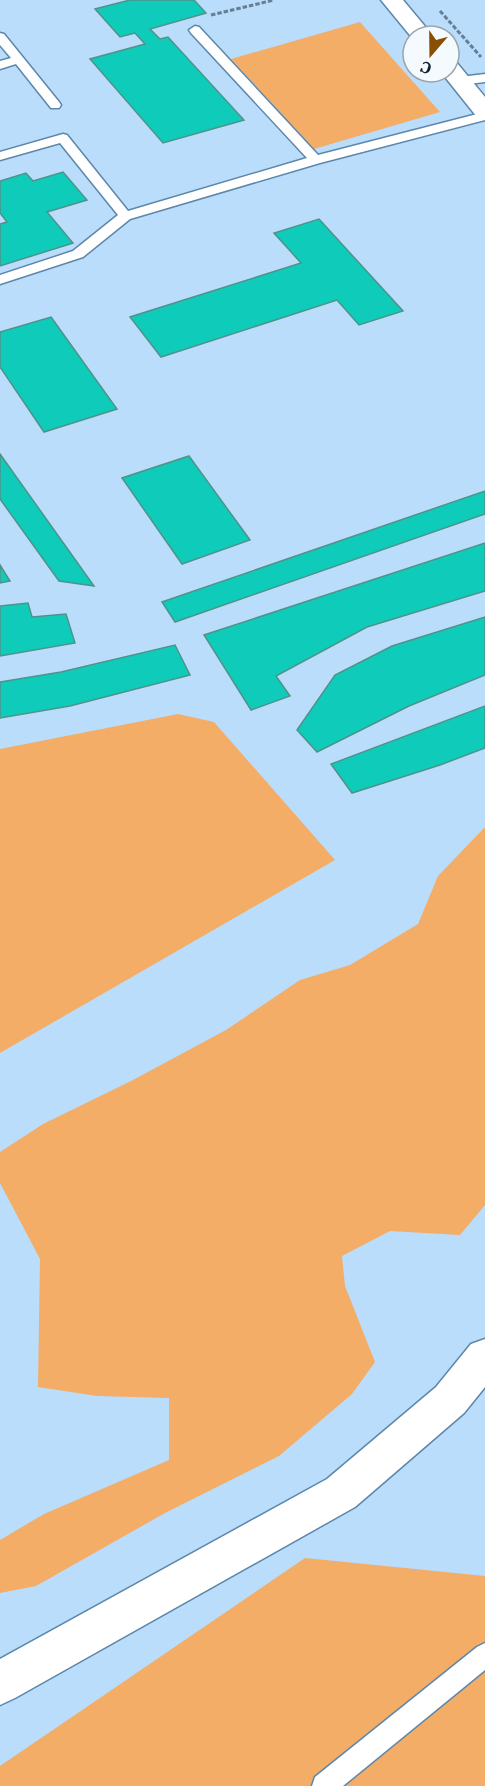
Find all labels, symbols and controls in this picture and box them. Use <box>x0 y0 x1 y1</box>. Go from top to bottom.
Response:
north arrow <box>401 24 461 84</box>
text: С <box>417 57 434 79</box>

